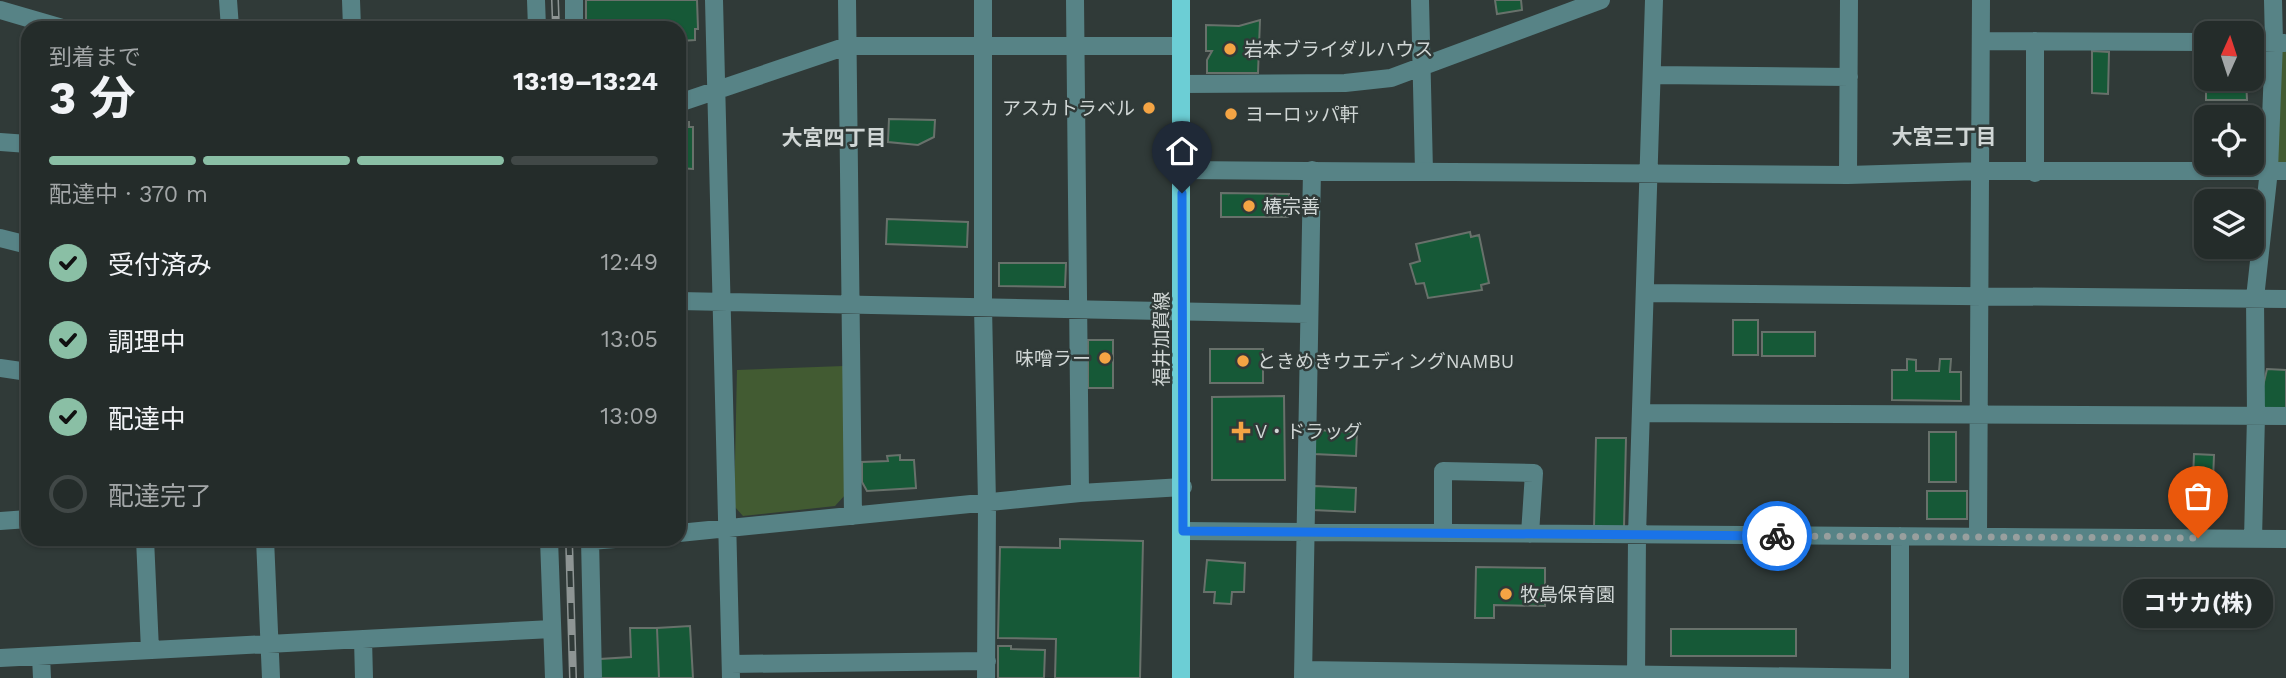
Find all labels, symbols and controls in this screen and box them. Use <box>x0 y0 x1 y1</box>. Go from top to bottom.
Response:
north arrow <box>2194 21 2264 91</box>
map controls <box>2194 21 2264 259</box>
place label: 岩本ブライダルハウス <box>1244 38 1433 61</box>
marker: 岩本ブライダルハウス <box>1222 41 1238 57</box>
text: 到着まで <box>49 44 141 71</box>
text: 13:19–13:24 <box>513 66 658 96</box>
text: 3 分 <box>49 71 135 125</box>
place label: アスカトラベル <box>1002 97 1135 120</box>
marker: アスカトラベル <box>1141 100 1157 116</box>
place label: ヨーロッパ軒 <box>1245 103 1359 126</box>
button: locate <box>2194 105 2264 175</box>
marker: ヨーロッパ軒 <box>1223 106 1239 122</box>
pin <box>1152 121 1212 193</box>
district label: 大宮三丁目 <box>1892 124 1997 149</box>
district label: 大宮四丁目 <box>782 125 887 150</box>
icon: home <box>1163 132 1201 170</box>
text: 配達中 · 370 m <box>49 181 208 208</box>
button: layers <box>2194 189 2264 259</box>
place label: 椿宗善 <box>1263 195 1320 218</box>
marker: 椿宗善 <box>1241 198 1257 214</box>
icon: check <box>49 244 87 282</box>
text: 12:49 <box>601 249 658 276</box>
text: 受付済み <box>108 250 212 280</box>
street label: 福井加賀線 <box>1150 291 1173 387</box>
icon: check <box>49 321 87 359</box>
text: 13:05 <box>601 326 658 353</box>
text: 調理中 <box>108 327 186 357</box>
place label: 味噌ラー <box>1015 347 1091 370</box>
marker: 味噌ラー <box>1097 350 1113 366</box>
place label: ときめきウエディングNAMBU <box>1257 350 1514 373</box>
marker: ときめきウエディングNAMBU <box>1235 353 1251 369</box>
icon: check <box>49 398 87 436</box>
text: 13:09 <box>600 403 658 430</box>
text: 配達中 <box>108 404 186 434</box>
place label: V・ドラッグ <box>1255 420 1362 443</box>
marker: V・ドラッグ <box>1233 423 1249 439</box>
pin <box>2168 466 2228 538</box>
icon: bag <box>2179 477 2217 515</box>
text: 配達完了 <box>108 481 212 511</box>
courier <box>1742 501 1812 571</box>
icon: bike <box>1758 517 1796 555</box>
callout: コサカ(株) <box>2123 580 2273 629</box>
place label: 牧島保育園 <box>1520 583 1615 606</box>
marker: 牧島保育園 <box>1498 586 1514 602</box>
text: コサカ(株) <box>2143 590 2253 617</box>

